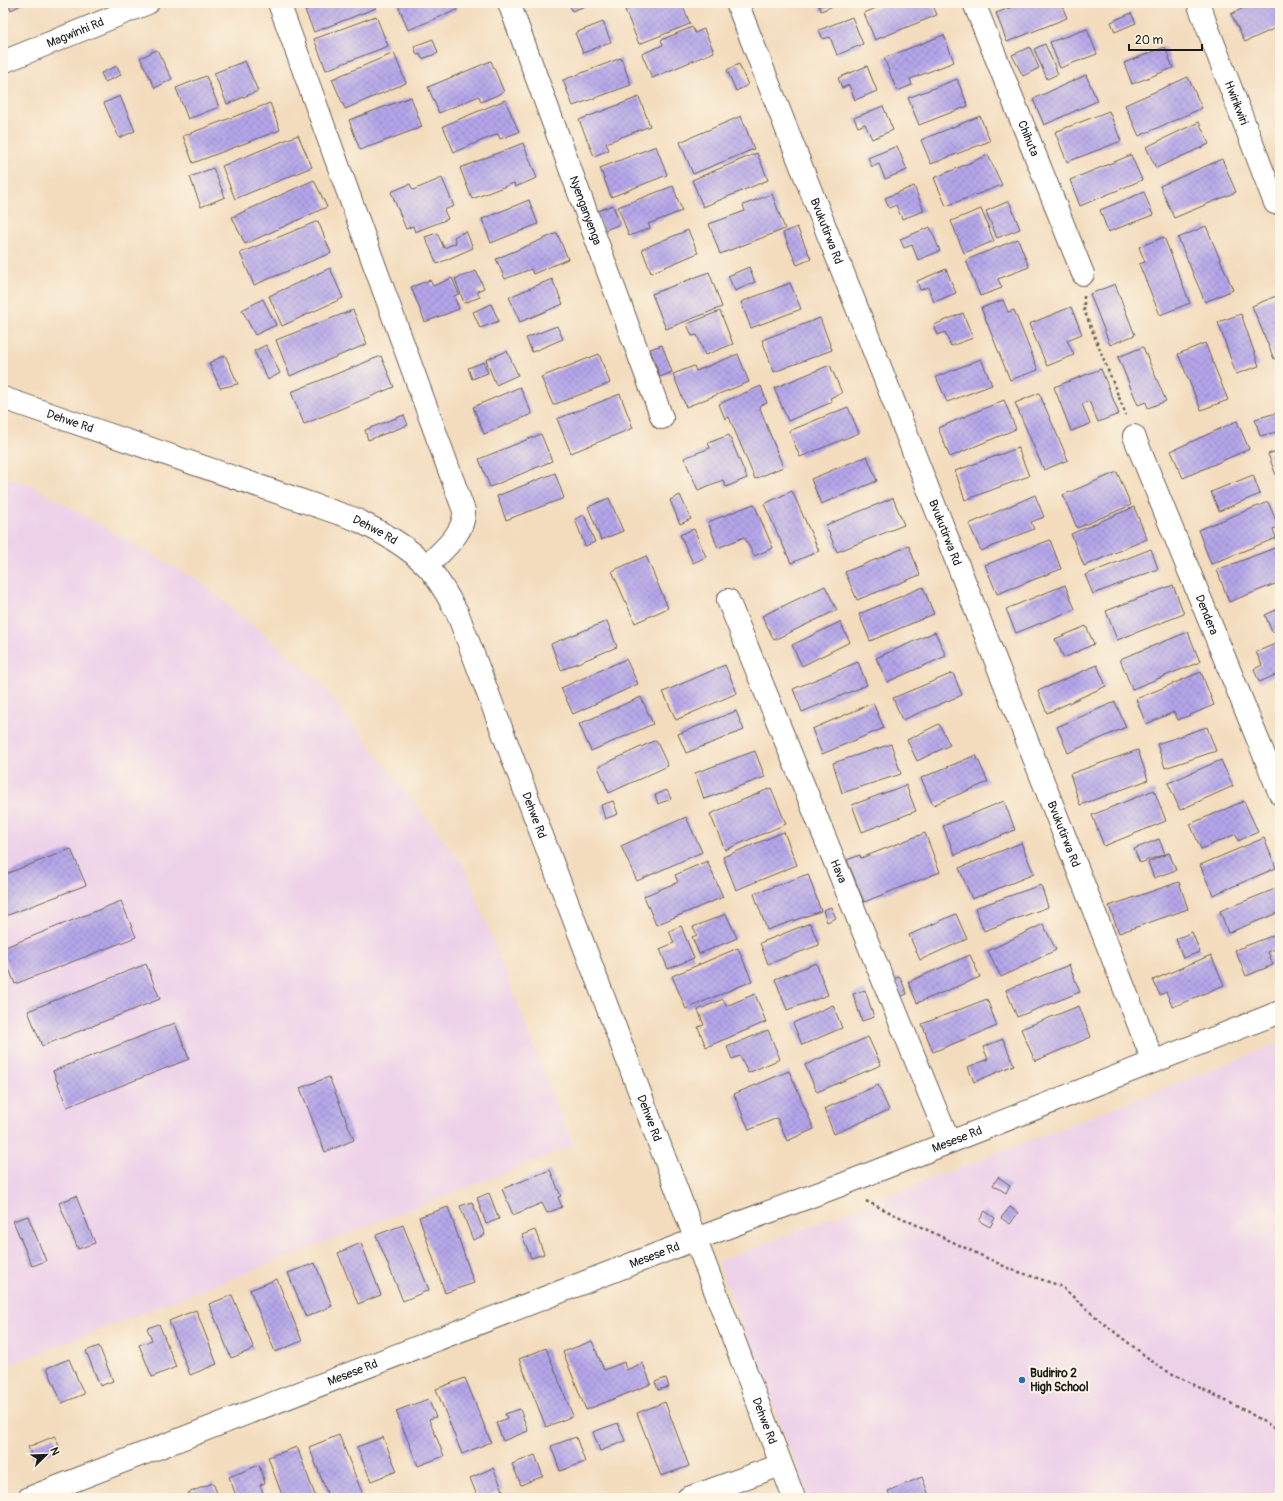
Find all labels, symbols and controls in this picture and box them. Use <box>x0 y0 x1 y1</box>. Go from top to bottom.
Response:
street label: Magwinhi Rd <box>44 14 106 51</box>
scale bar <box>1129 26 1202 52</box>
text: 20 m <box>1135 33 1164 48</box>
street label: Hwirikwiri <box>1221 79 1252 127</box>
street label: Chihuta <box>1015 118 1043 159</box>
street label: Nyenganyenga <box>566 174 605 247</box>
street label: Bvukutirwa Rd <box>807 196 846 266</box>
street label: Dehwe Rd <box>45 406 96 436</box>
street label: Bvukutirwa Rd <box>925 497 965 568</box>
street label: Dehwe Rd <box>350 512 400 548</box>
street label: Dendera <box>1192 593 1222 637</box>
street label: Dehwe Rd <box>519 790 550 841</box>
street label: Bvukutirwa Rd <box>1044 799 1084 869</box>
street label: Hava <box>827 857 850 886</box>
street label: Dehwe Rd <box>634 1093 665 1144</box>
street label: Mesese Rd <box>930 1123 984 1156</box>
street label: Mesese Rd <box>627 1239 682 1272</box>
street label: Mesese Rd <box>325 1356 380 1389</box>
place label: Budiriro 2 High School <box>1030 1366 1089 1395</box>
marker: Budiriro 2 High School <box>1017 1375 1027 1385</box>
street label: Dehwe Rd <box>749 1396 780 1446</box>
north arrow <box>26 1435 66 1475</box>
text: N <box>47 1445 62 1458</box>

